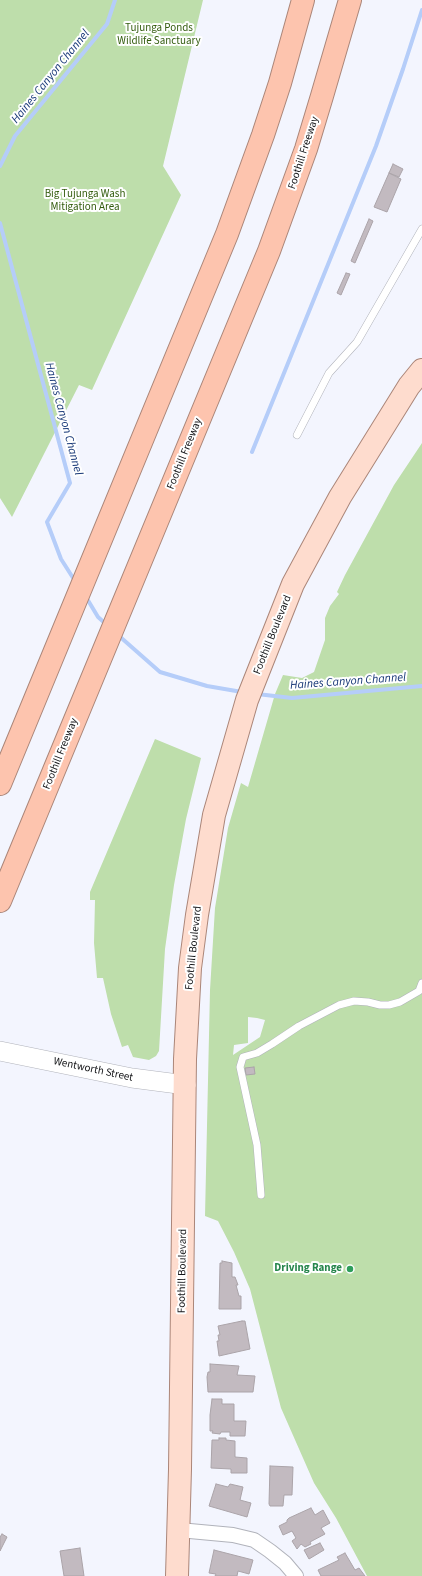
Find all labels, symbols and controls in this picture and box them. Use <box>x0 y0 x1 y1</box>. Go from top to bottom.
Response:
park label: Tujunga Ponds Wildlife Sanctuary <box>117 22 201 48</box>
water label: Haines Canyon Channel <box>9 27 93 127</box>
street label: Foothill Freeway <box>286 115 322 191</box>
park label: Big Tujunga Wash Mitigation Area <box>45 188 125 214</box>
water label: Haines Canyon Channel <box>41 361 85 477</box>
street label: Foothill Freeway <box>165 416 205 492</box>
street label: Foothill Boulevard <box>251 593 295 677</box>
water label: Haines Canyon Channel <box>290 671 406 693</box>
street label: Foothill Freeway <box>41 716 81 792</box>
street label: Foothill Boulevard <box>183 905 205 991</box>
street label: Wentworth Street <box>52 1055 134 1085</box>
street label: Foothill Boulevard <box>176 1229 190 1313</box>
place label: Driving Range <box>274 1262 342 1276</box>
marker: Driving Range <box>345 1264 355 1274</box>

